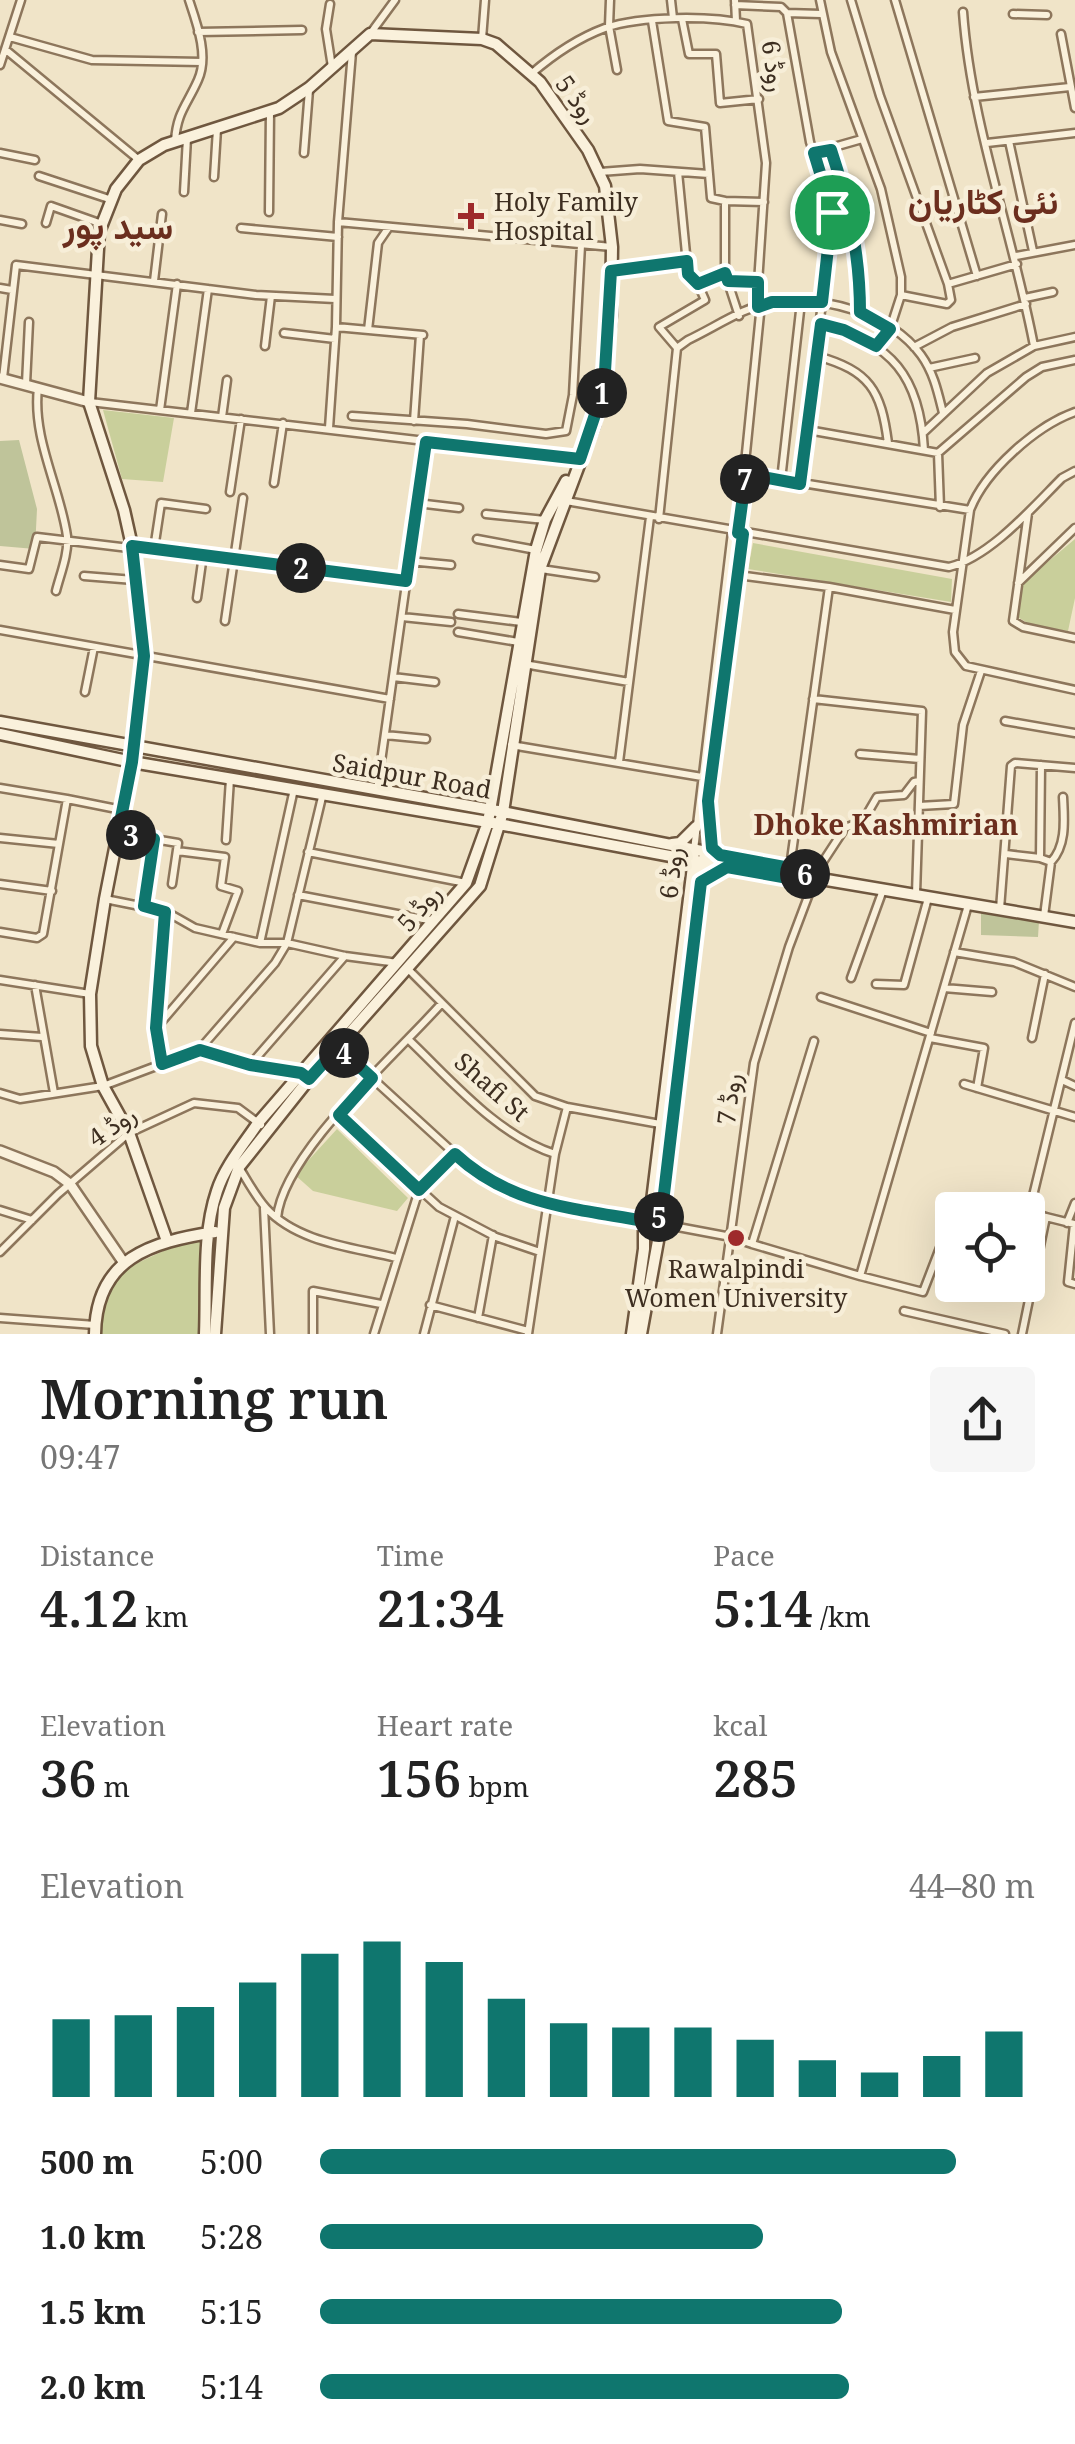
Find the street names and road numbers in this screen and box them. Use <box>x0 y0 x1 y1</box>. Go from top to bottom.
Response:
street label: روڈ 6 <box>755 38 795 94</box>
street label: روڈ 5 <box>549 68 607 129</box>
street label: Saidpur Road <box>330 744 494 806</box>
street label: روڈ 6 <box>650 845 690 900</box>
street label: روڈ 5 <box>389 877 448 938</box>
street label: Shafi St <box>448 1044 538 1128</box>
street label: روڈ 7 <box>708 1071 748 1127</box>
street label: روڈ 4 <box>80 1096 142 1154</box>

